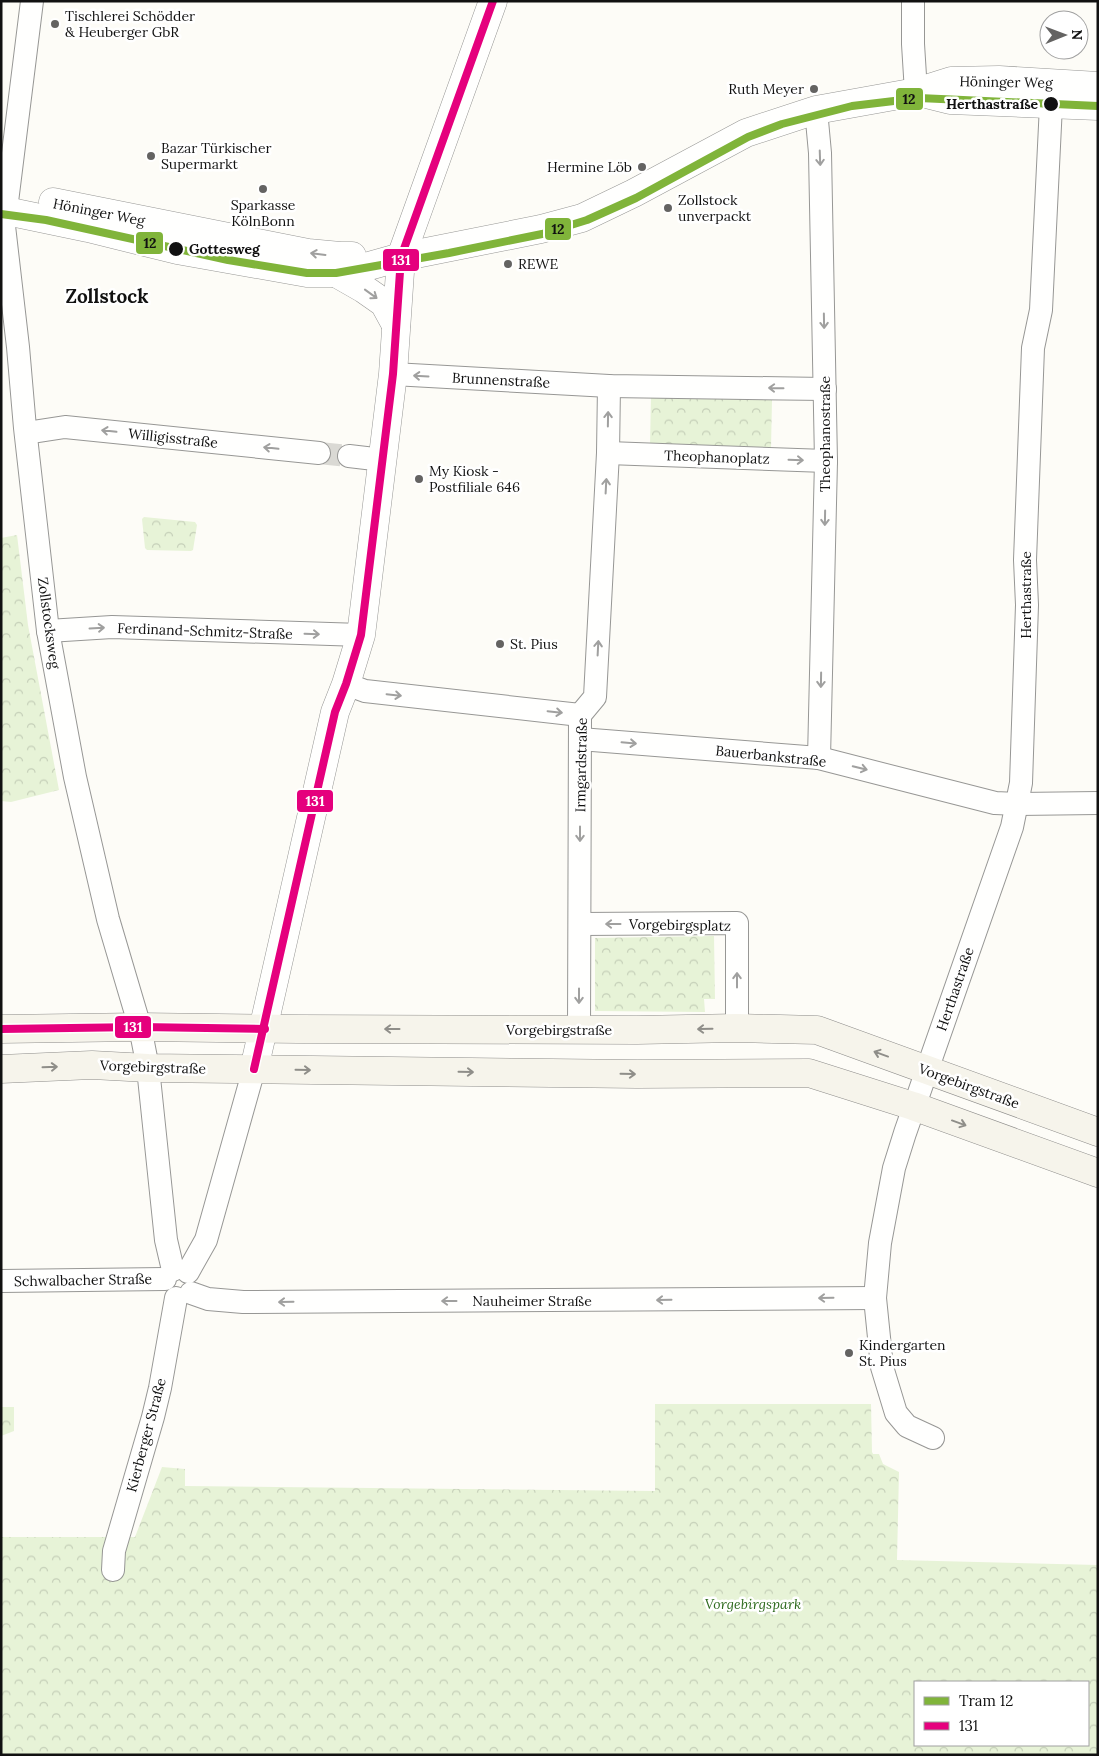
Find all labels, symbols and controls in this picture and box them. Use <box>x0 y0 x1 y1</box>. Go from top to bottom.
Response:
place label: Tischlerei Schödder & Heuberger GbR <box>65 7 195 41</box>
north arrow <box>1039 10 1089 60</box>
marker: Tischlerei Schödder & Heuberger GbR <box>49 18 61 30</box>
text: N <box>1068 29 1086 41</box>
street label: Höninger Weg <box>959 72 1053 92</box>
place label: Ruth Meyer <box>728 80 804 98</box>
marker: Ruth Meyer <box>808 83 820 95</box>
line badge: 12 <box>895 87 924 111</box>
text: 12 <box>902 90 916 108</box>
place label: Herthastraße <box>946 95 1038 113</box>
marker: Herthastraße <box>1042 95 1060 113</box>
place label: Bazar Türkischer Supermarkt <box>161 139 272 173</box>
marker: Bazar Türkischer Supermarkt <box>145 150 157 162</box>
one-way arrow <box>815 150 825 166</box>
place label: Hermine Löb <box>547 158 632 176</box>
marker: Hermine Löb <box>636 161 648 173</box>
marker: Sparkasse KölnBonn <box>257 183 269 195</box>
place label: Zollstock unverpackt <box>678 191 752 225</box>
street label: Höninger Weg <box>51 194 147 230</box>
place label: Sparkasse KölnBonn <box>231 196 296 230</box>
marker: Zollstock unverpackt <box>662 202 674 214</box>
line badge: 12 <box>544 217 572 241</box>
text: 12 <box>551 220 565 238</box>
line badge: 12 <box>135 231 164 255</box>
text: 12 <box>143 234 157 252</box>
marker: Gottesweg <box>167 240 185 258</box>
place label: Gottesweg <box>189 240 261 258</box>
line badge: 131 <box>382 248 420 272</box>
one-way arrow <box>310 249 326 259</box>
text: 131 <box>391 251 411 269</box>
place label: REWE <box>518 255 558 273</box>
marker: REWE <box>502 258 514 270</box>
district label: Zollstock <box>66 284 148 308</box>
one-way arrow <box>364 289 378 299</box>
one-way arrow <box>819 312 828 328</box>
street label: Brunnenstraße <box>451 368 551 392</box>
one-way arrow <box>413 371 429 380</box>
street label: Theophanostraße <box>816 376 834 492</box>
one-way arrow <box>768 383 784 393</box>
one-way arrow <box>604 412 613 428</box>
street label: Willigisstraße <box>127 424 219 452</box>
one-way arrow <box>102 426 118 436</box>
one-way arrow <box>263 443 279 453</box>
street label: Theophanoplatz <box>664 446 770 468</box>
one-way arrow <box>788 455 804 465</box>
place label: My Kiosk - Postfiliale 646 <box>429 462 520 496</box>
marker: My Kiosk - Postfiliale 646 <box>413 473 425 485</box>
one-way arrow <box>601 478 611 494</box>
one-way arrow <box>820 510 830 526</box>
street label: Herthastraße <box>1017 551 1035 639</box>
street label: Zollstocksweg <box>34 576 64 670</box>
street label: Ferdinand-Schmitz-Straße <box>117 619 293 643</box>
one-way arrow <box>89 624 105 633</box>
one-way arrow <box>304 629 320 639</box>
place label: St. Pius <box>510 635 558 653</box>
marker: St. Pius <box>494 638 506 650</box>
one-way arrow <box>593 640 602 656</box>
one-way arrow <box>816 672 826 688</box>
one-way arrow <box>385 690 401 699</box>
one-way arrow <box>547 707 563 717</box>
street label: Irmgardstraße <box>571 717 591 812</box>
one-way arrow <box>621 738 637 748</box>
street label: Bauerbankstraße <box>715 741 828 771</box>
one-way arrow <box>851 764 867 773</box>
line badge: 131 <box>296 789 334 813</box>
text: 131 <box>305 792 325 810</box>
one-way arrow <box>575 825 585 841</box>
street label: Vorgebirgsplatz <box>628 915 731 935</box>
one-way arrow <box>605 919 622 929</box>
street label: Herthastraße <box>932 944 978 1033</box>
one-way arrow <box>732 972 742 988</box>
one-way arrow <box>575 988 584 1004</box>
line badge: 131 <box>114 1015 152 1039</box>
text: 131 <box>123 1018 143 1036</box>
street label: Vorgebirgstraße <box>505 1021 612 1039</box>
one-way arrow <box>385 1024 401 1034</box>
one-way arrow <box>698 1024 714 1034</box>
one-way arrow <box>874 1049 889 1058</box>
street label: Vorgebirgstraße <box>99 1056 207 1078</box>
street label: Vorgebirgstraße <box>915 1059 1022 1113</box>
one-way arrow <box>42 1062 58 1072</box>
one-way arrow <box>295 1065 311 1074</box>
one-way arrow <box>457 1067 473 1077</box>
one-way arrow <box>620 1069 636 1079</box>
one-way arrow <box>951 1119 966 1128</box>
street label: Schwalbacher Straße <box>14 1270 153 1290</box>
street label: Nauheimer Straße <box>472 1292 592 1310</box>
one-way arrow <box>818 1293 834 1303</box>
one-way arrow <box>656 1295 672 1305</box>
one-way arrow <box>441 1296 458 1306</box>
one-way arrow <box>279 1297 295 1306</box>
place label: Kindergarten St. Pius <box>859 1336 946 1370</box>
marker: Kindergarten St. Pius <box>843 1347 855 1359</box>
street label: Kierberger Straße <box>122 1376 170 1494</box>
park label: Vorgebirgspark <box>705 1595 801 1613</box>
legend <box>914 1681 1089 1746</box>
text: Tram 12 <box>959 1691 1013 1710</box>
text: 131 <box>959 1716 978 1735</box>

